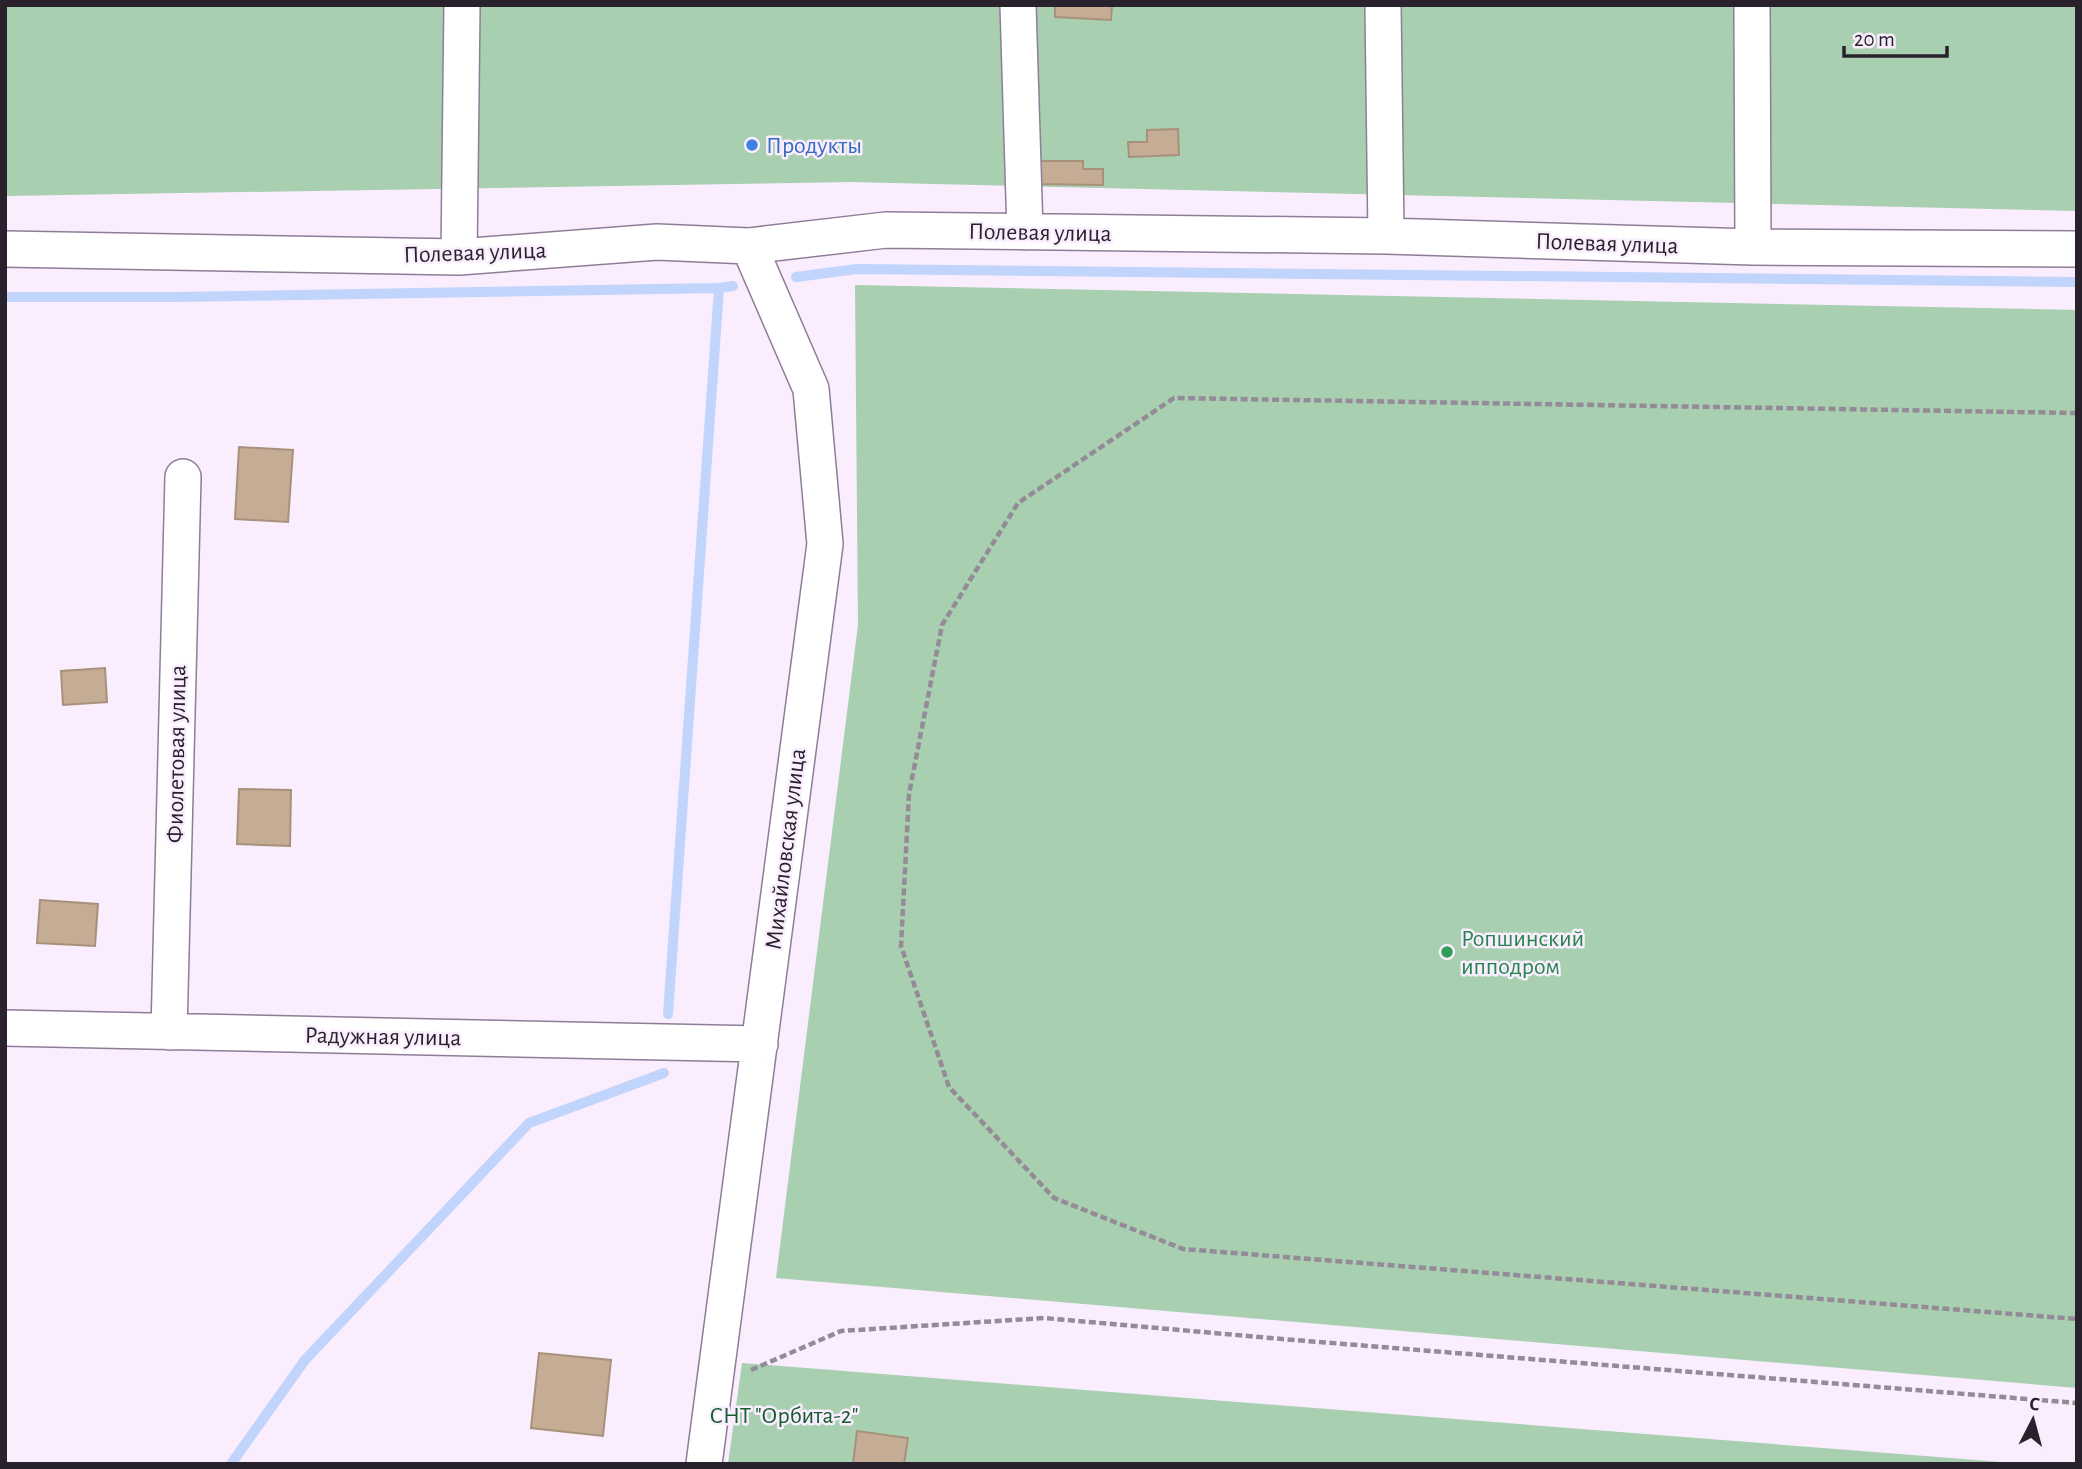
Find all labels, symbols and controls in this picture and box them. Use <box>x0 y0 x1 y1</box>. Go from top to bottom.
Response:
scale bar <box>1844 14 1947 58</box>
text: 20 m <box>1854 29 1895 50</box>
place label: Продукты <box>766 134 862 158</box>
marker: Продукты <box>744 137 760 153</box>
street label: Полевая улица <box>968 220 1112 246</box>
street label: Полевая улица <box>1535 230 1679 258</box>
street label: Полевая улица <box>403 239 547 267</box>
street label: Фиолетовая улица <box>163 665 191 843</box>
street label: Михайловская улица <box>762 747 810 951</box>
place label: Ропшинский ипподром <box>1461 927 1584 979</box>
marker: Ропшинский ипподром <box>1439 944 1455 960</box>
street label: Радужная улица <box>304 1024 462 1050</box>
north arrow <box>1998 1385 2068 1455</box>
text: С <box>2028 1395 2041 1415</box>
park label: СНТ "Орбита-2" <box>710 1404 858 1428</box>

